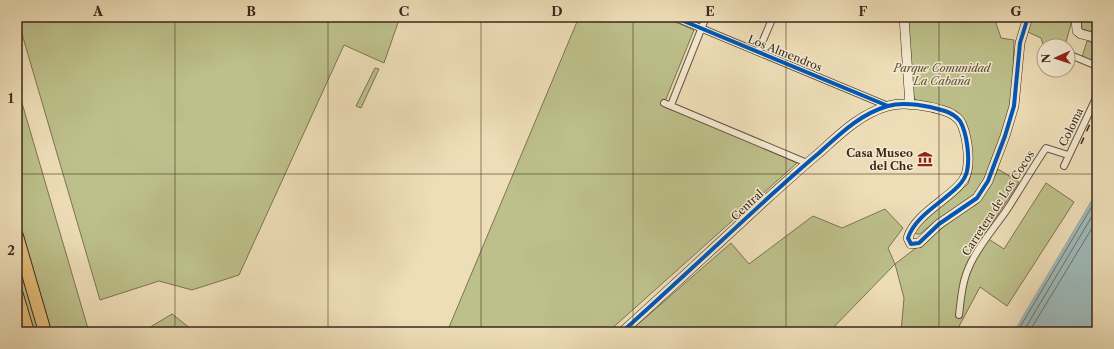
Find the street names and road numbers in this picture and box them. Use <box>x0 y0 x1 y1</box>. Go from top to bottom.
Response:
street label: Los Almendros <box>746 32 824 74</box>
street label: Coloma <box>1056 105 1086 149</box>
street label: Carretera de Los Cocos <box>959 148 1037 258</box>
street label: Central <box>728 186 767 223</box>

